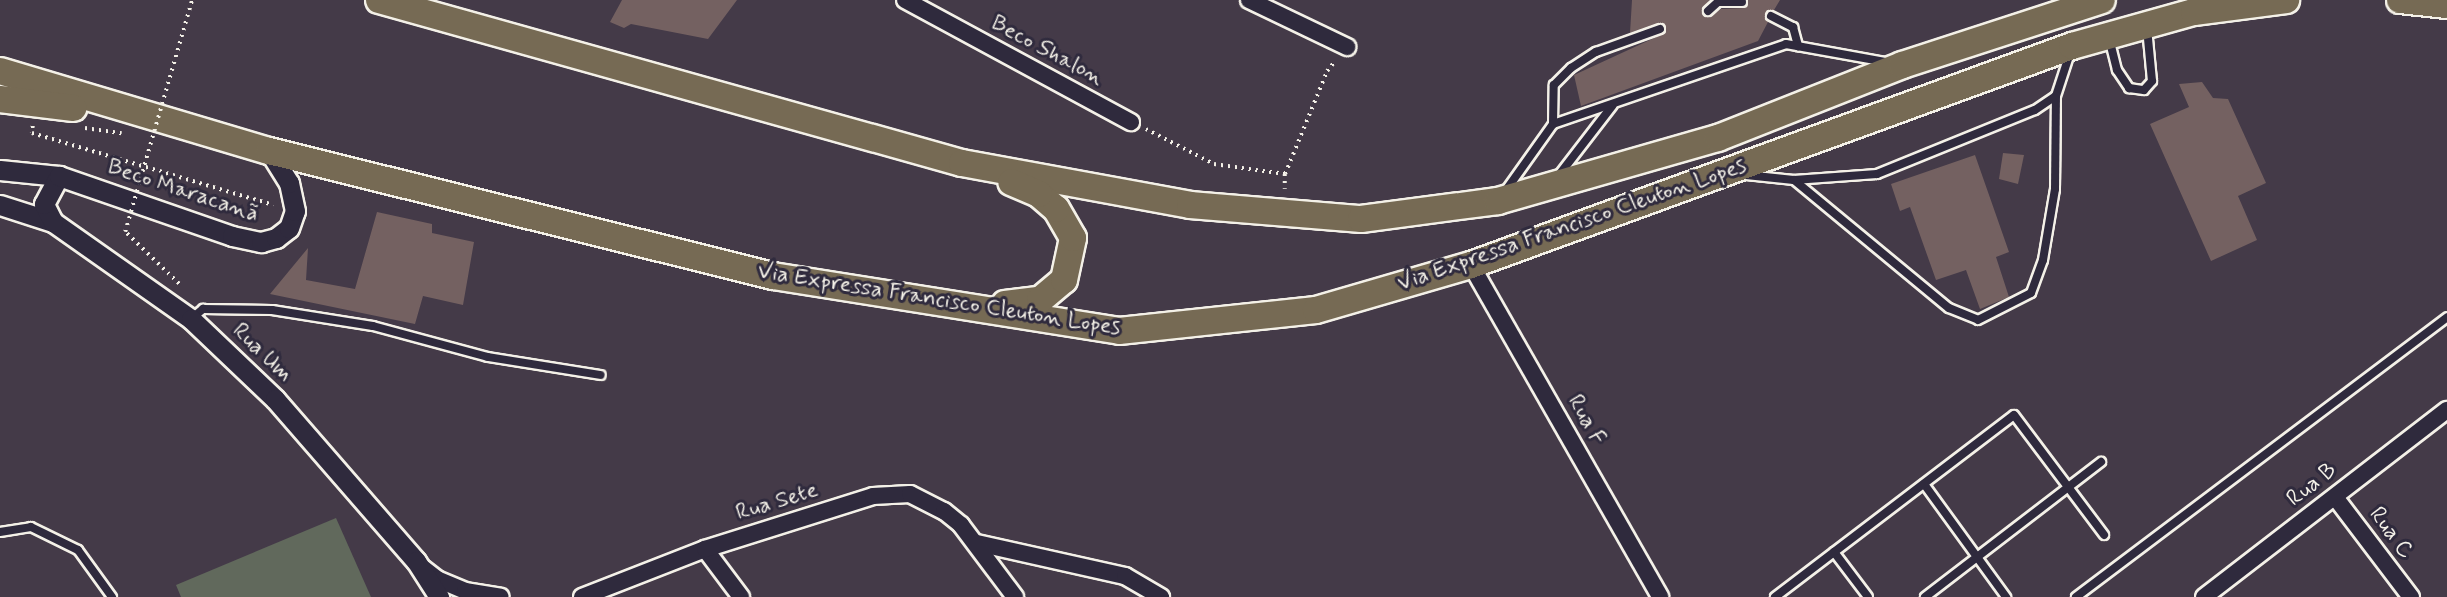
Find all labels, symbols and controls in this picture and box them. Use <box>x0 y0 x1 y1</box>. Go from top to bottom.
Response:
street label: Beco Shalon <box>990 12 1104 90</box>
street label: Via Expressa Francisco Cleuton Lopes <box>1394 152 1750 298</box>
street label: Beco Maracanã <box>107 155 259 227</box>
street label: Via Expressa Francisco Cleuton Lopes <box>756 258 1122 342</box>
street label: Rua Um <box>226 317 298 389</box>
street label: Rua F <box>1561 390 1611 450</box>
street label: Rua B <box>2282 457 2342 513</box>
street label: Rua Sete <box>733 477 821 527</box>
street label: Rua C <box>2363 502 2419 564</box>

